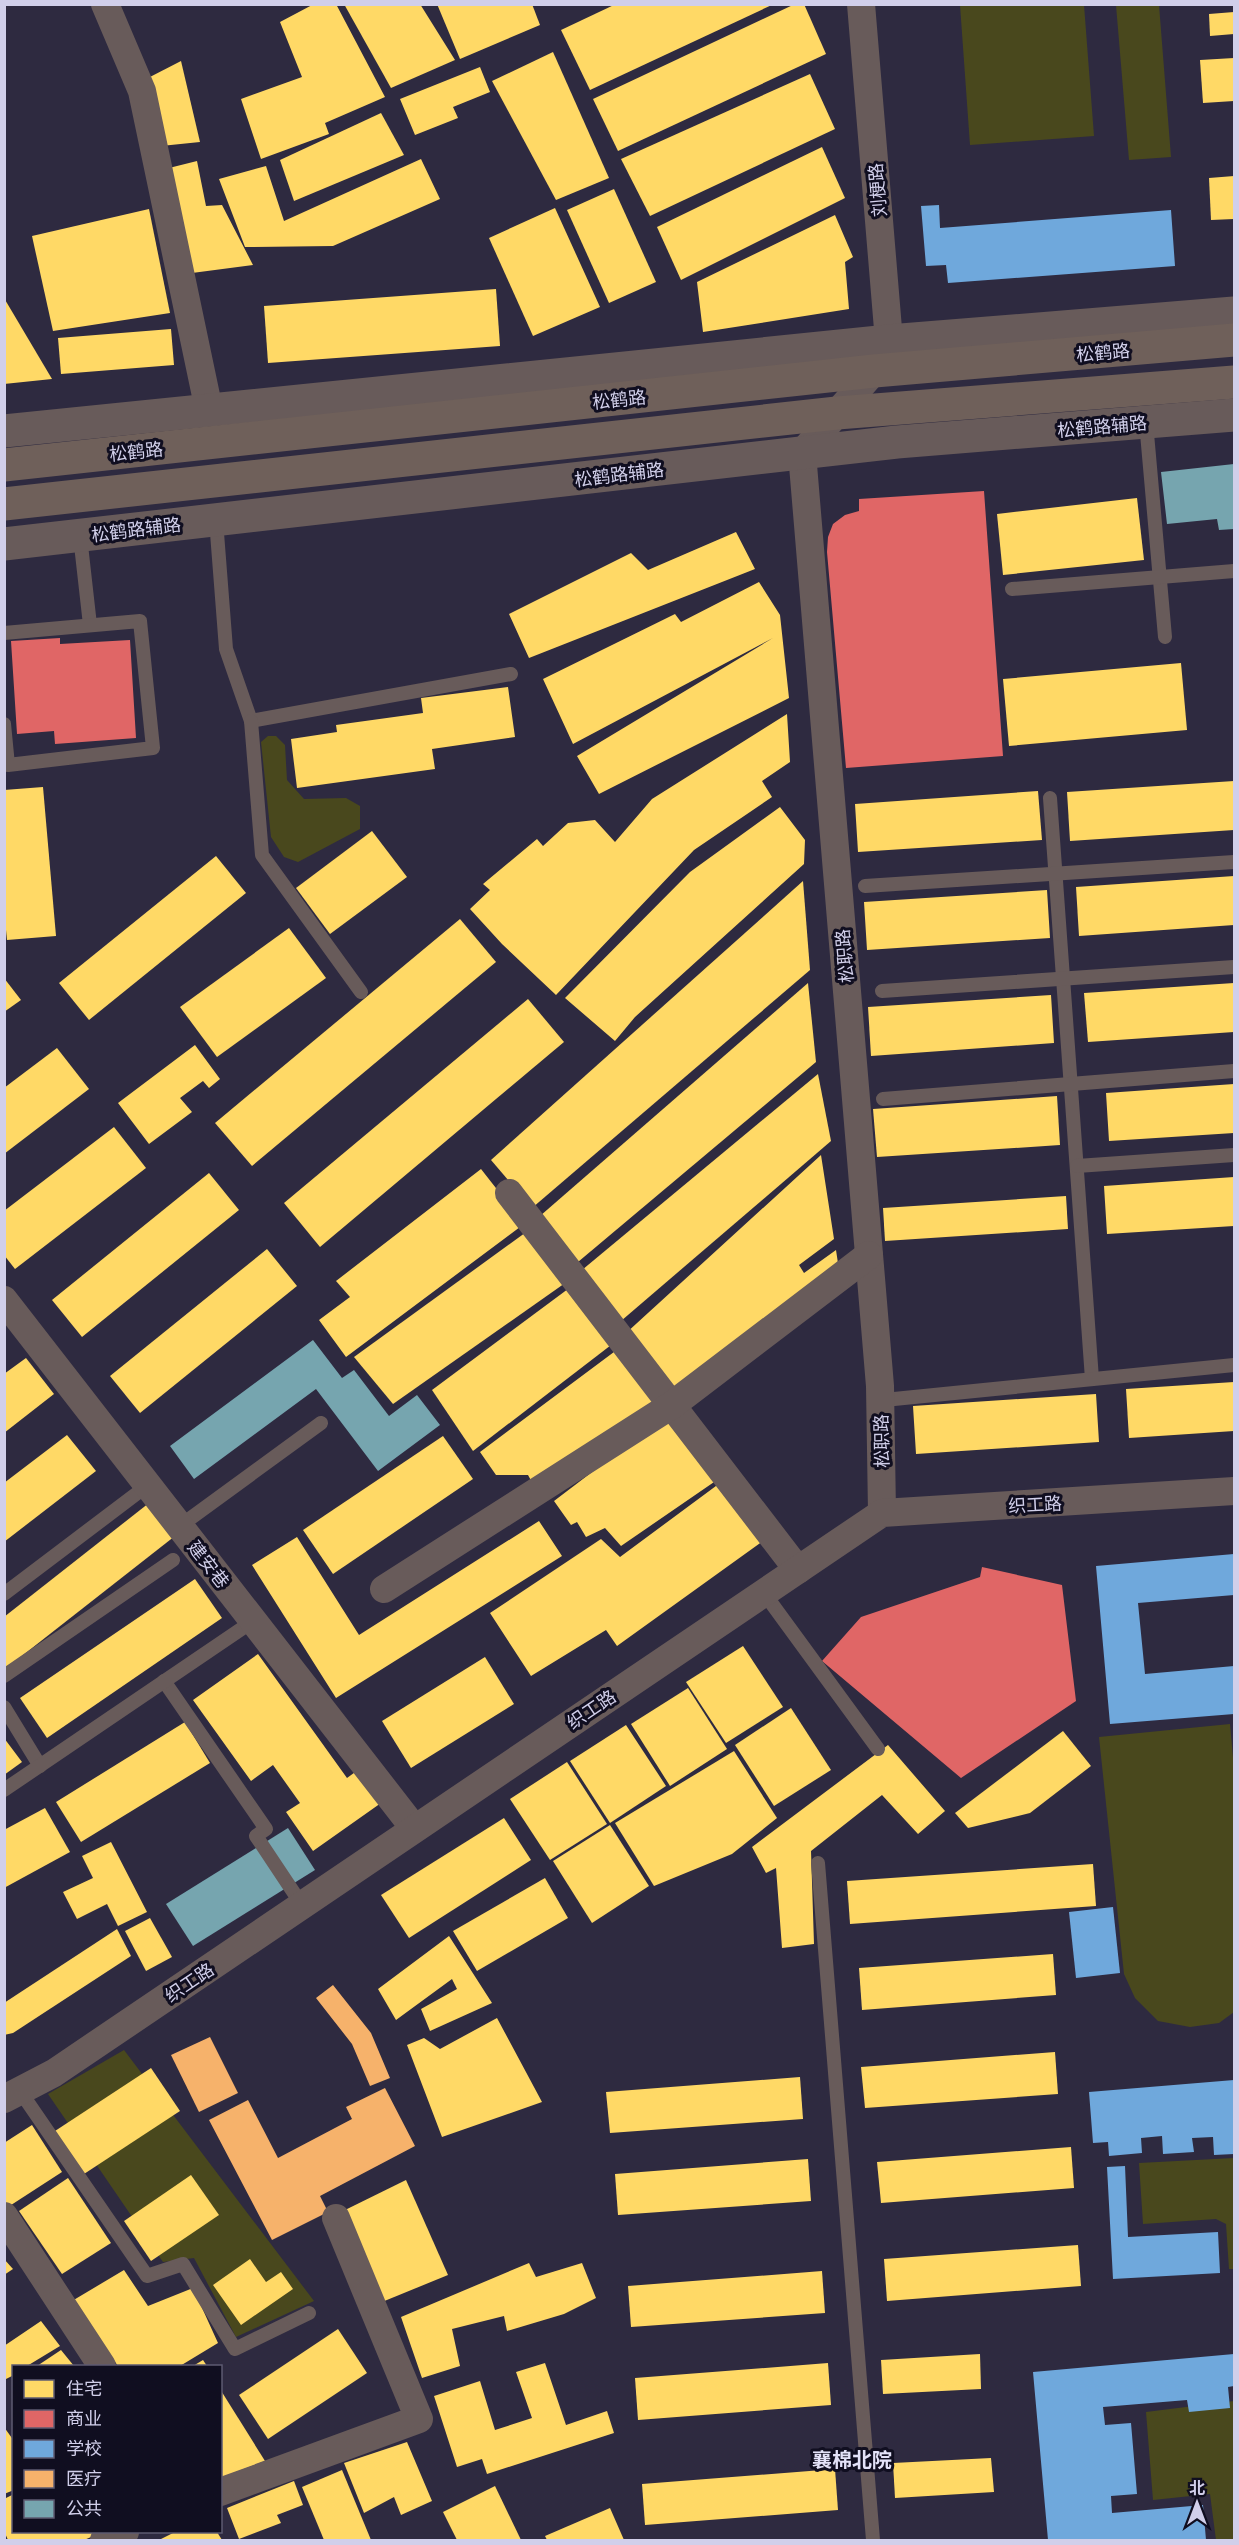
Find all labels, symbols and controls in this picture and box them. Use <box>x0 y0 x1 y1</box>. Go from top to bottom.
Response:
street label: 刘梗路 <box>863 162 891 218</box>
street label: 松鹤路 <box>1075 338 1131 366</box>
street label: 松鹤路 <box>591 384 647 414</box>
street label: 松鹤路辅路 <box>1056 410 1148 442</box>
street label: 松鹤路 <box>108 436 164 466</box>
street label: 松鹤路辅路 <box>573 457 665 491</box>
street label: 松鹤路辅路 <box>90 512 182 546</box>
street label: 松职路 <box>830 928 858 984</box>
street label: 松职路 <box>869 1414 893 1468</box>
street label: 织工路 <box>1007 1491 1063 1517</box>
street label: 建安巷 <box>183 1535 235 1593</box>
street label: 织工路 <box>562 1684 620 1734</box>
street label: 织工路 <box>160 1957 218 2007</box>
legend <box>12 2365 222 2533</box>
text: 住宅 <box>66 2376 102 2400</box>
text: 商业 <box>66 2406 102 2430</box>
text: 学校 <box>66 2436 102 2460</box>
district label: 襄棉北院 <box>812 2446 892 2473</box>
text: 医疗 <box>66 2466 102 2490</box>
north arrow <box>1167 2473 1227 2533</box>
text: 北 <box>1189 2477 1205 2499</box>
text: 公共 <box>66 2496 102 2520</box>

